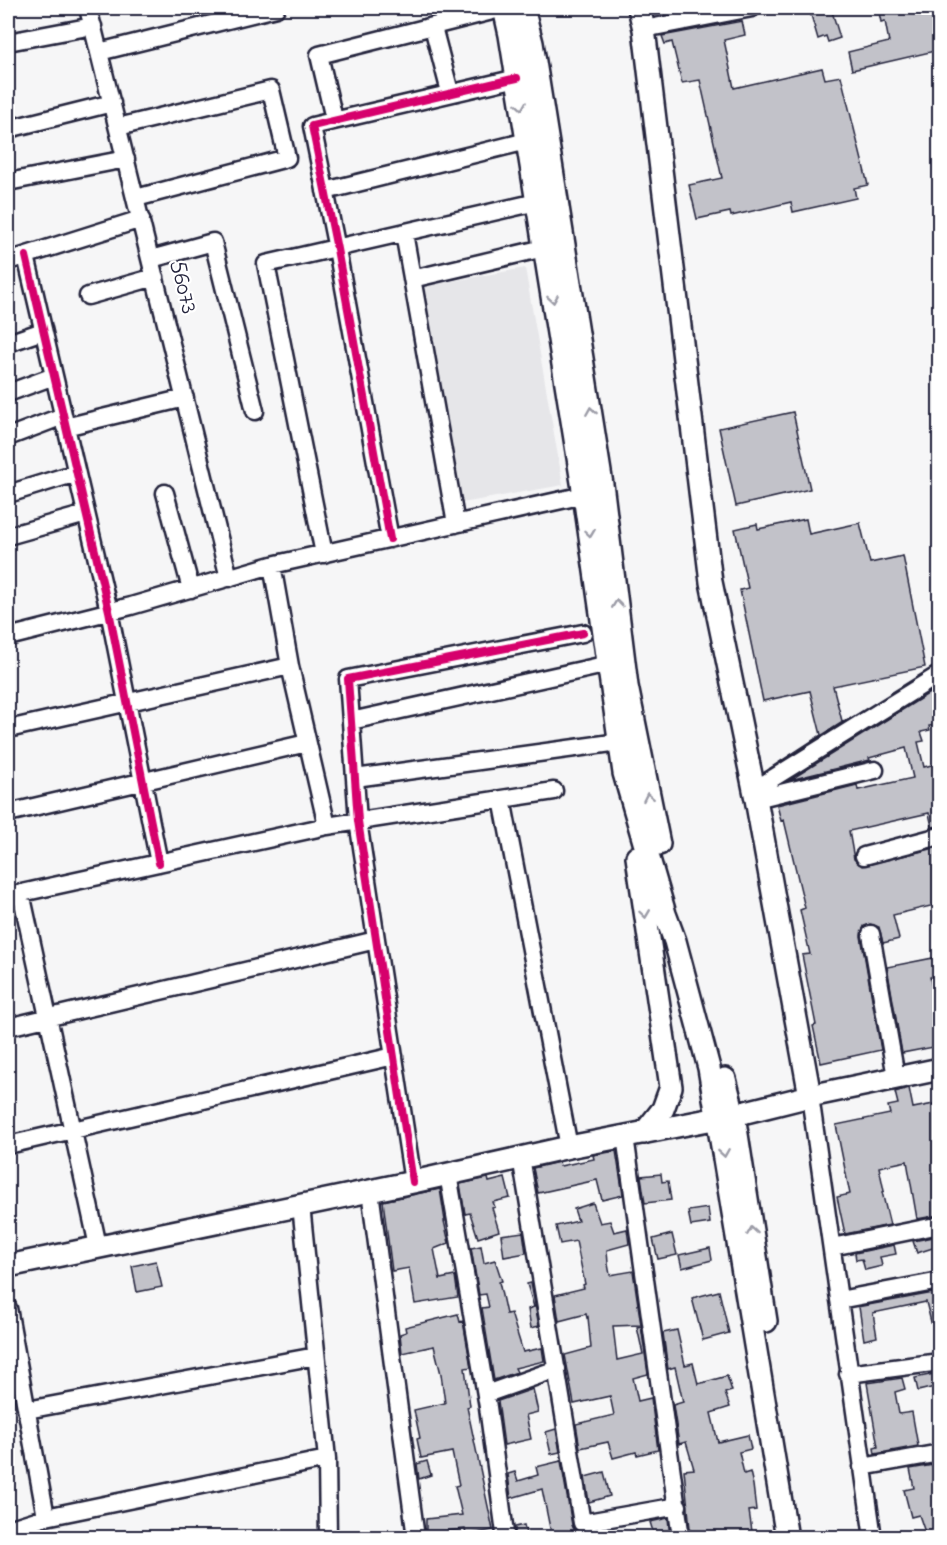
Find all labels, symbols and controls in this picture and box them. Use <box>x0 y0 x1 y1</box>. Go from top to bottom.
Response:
one-way arrow <box>515 102 527 111</box>
street label: 56073 <box>158 256 206 318</box>
one-way arrow <box>546 294 558 303</box>
one-way arrow <box>585 406 597 416</box>
one-way arrow <box>583 528 595 538</box>
one-way arrow <box>612 600 624 609</box>
one-way arrow <box>642 792 655 802</box>
one-way arrow <box>639 909 651 919</box>
one-way arrow <box>718 1148 730 1158</box>
one-way arrow <box>747 1226 759 1235</box>

